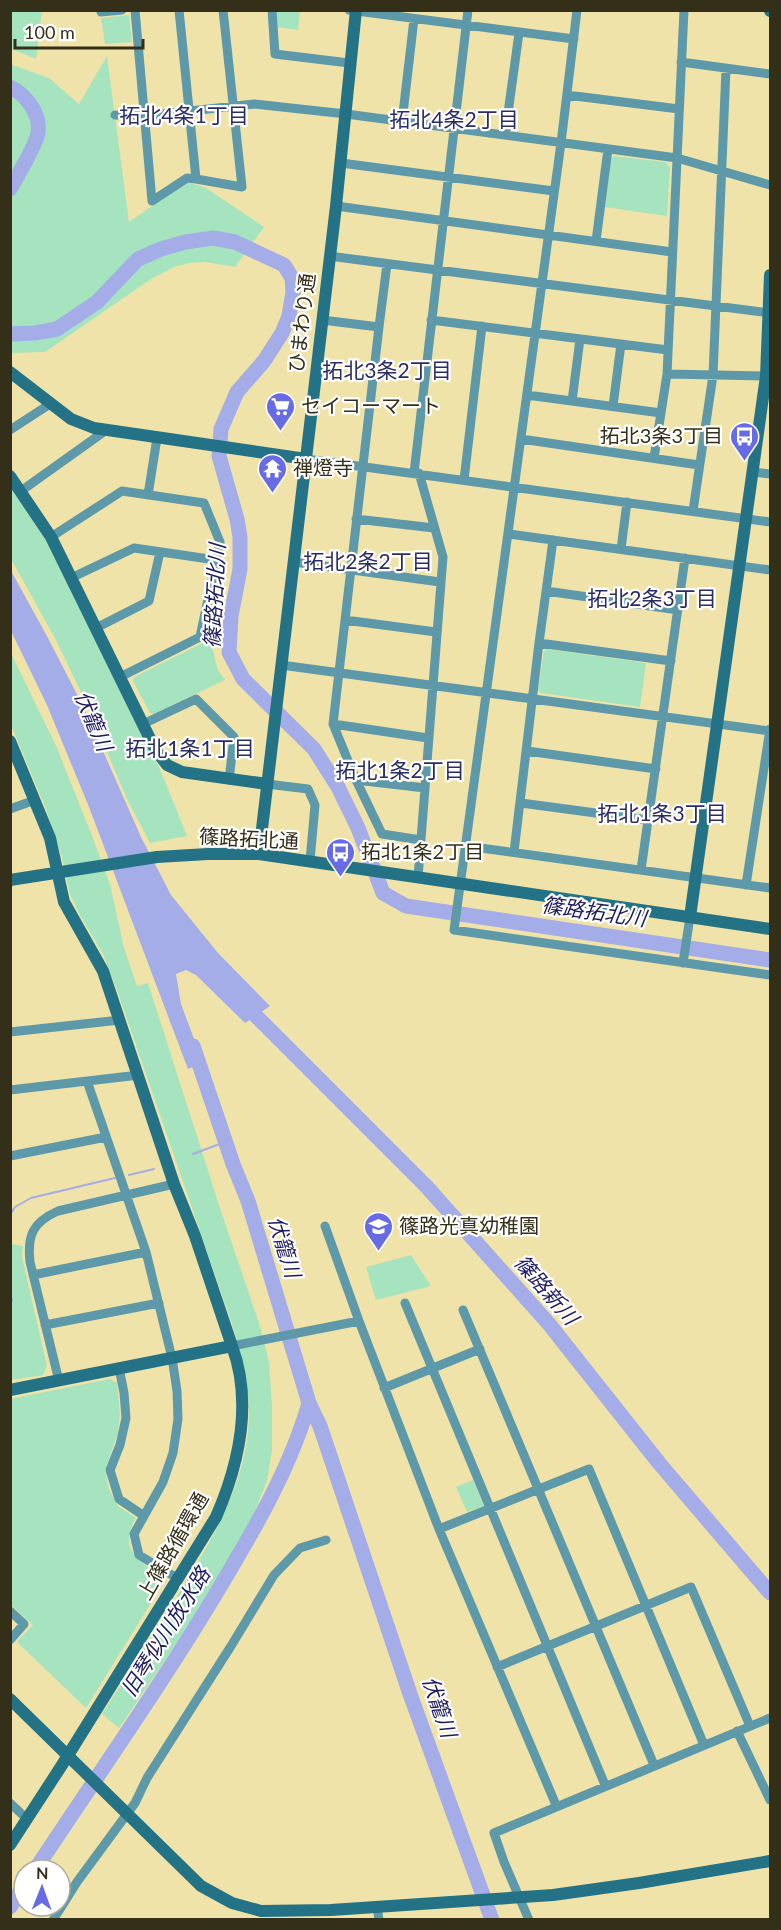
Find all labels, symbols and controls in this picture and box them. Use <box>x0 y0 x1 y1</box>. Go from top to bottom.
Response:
scale bar <box>15 12 142 50</box>
text: 100 m <box>24 21 75 43</box>
district label: 拓北4条1丁目 <box>119 102 249 127</box>
district label: 拓北4条2丁目 <box>389 106 519 131</box>
street label: ひまわり通 <box>283 272 319 374</box>
district label: 拓北3条2丁目 <box>322 357 452 382</box>
supermarket icon: セイコーマート <box>264 390 296 432</box>
place label: セイコーマート <box>301 393 441 417</box>
bus stop icon: 拓北3条3丁目 <box>728 420 760 462</box>
place label: 拓北3条3丁目 <box>600 423 723 447</box>
temple icon: 禅燈寺 <box>256 452 288 494</box>
place label: 禅燈寺 <box>293 455 353 479</box>
water label: 篠路拓北川 <box>198 541 229 649</box>
district label: 拓北2条2丁目 <box>303 548 433 573</box>
district label: 拓北2条3丁目 <box>587 585 717 610</box>
water label: 伏籠川 <box>71 687 119 756</box>
district label: 拓北1条1丁目 <box>125 735 255 760</box>
district label: 拓北1条2丁目 <box>335 757 465 782</box>
district label: 拓北1条3丁目 <box>597 800 727 825</box>
street label: 篠路拓北通 <box>198 823 300 853</box>
bus stop icon: 拓北1条2丁目 <box>324 836 356 878</box>
place label: 拓北1条2丁目 <box>361 839 484 863</box>
water label: 篠路拓北川 <box>540 891 650 930</box>
school or university icon: 篠路光真幼稚園 <box>362 1210 394 1252</box>
water label: 伏籠川 <box>264 1213 307 1282</box>
place label: 篠路光真幼稚園 <box>399 1213 539 1237</box>
water label: 篠路新川 <box>510 1249 585 1330</box>
street label: 上篠路循環通 <box>132 1488 213 1603</box>
water label: 旧琴似川放水路 <box>115 1561 215 1700</box>
water label: 伏籠川 <box>418 1673 463 1742</box>
north arrow <box>12 1858 72 1918</box>
text: N <box>36 1863 49 1882</box>

